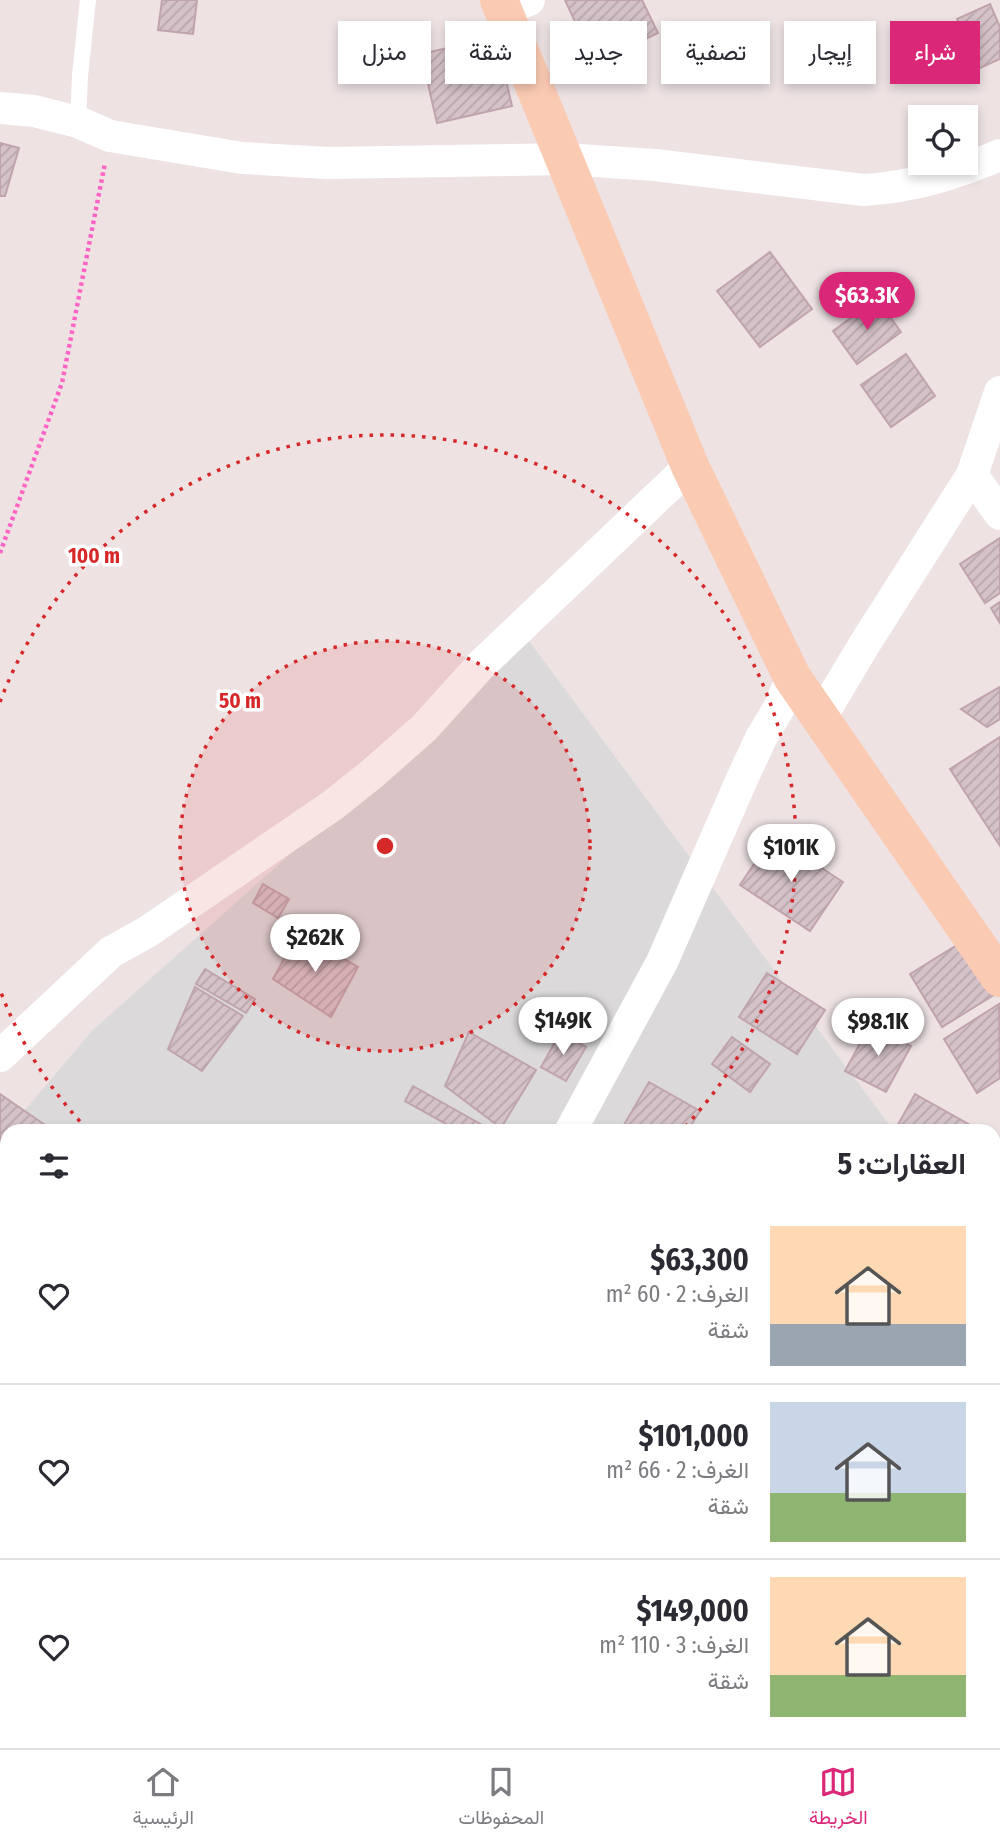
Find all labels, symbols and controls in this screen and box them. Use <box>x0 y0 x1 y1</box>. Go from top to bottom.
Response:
chip: منزل <box>338 21 431 84</box>
chip: شقة <box>445 21 536 84</box>
chip: جديد <box>550 21 647 84</box>
chip: تصفية <box>661 21 770 84</box>
chip: إيجار <box>784 21 876 84</box>
chip: شراء <box>890 21 980 84</box>
map controls <box>908 105 978 175</box>
button: locate <box>908 105 978 175</box>
pin: $63.3K <box>810 272 924 332</box>
text: $63.3K <box>835 281 899 309</box>
text: 100 m <box>68 543 120 569</box>
text: 50 m <box>219 688 261 714</box>
pin: $101K <box>742 824 840 884</box>
text: $101K <box>763 833 819 861</box>
centre of rings <box>373 834 397 858</box>
pin: $262K <box>266 914 364 974</box>
text: $262K <box>286 923 344 951</box>
pin: $149K <box>514 998 612 1057</box>
pin: $98.1K <box>821 998 935 1058</box>
text: $149K <box>534 1006 592 1034</box>
text: $98.1K <box>847 1007 909 1035</box>
text: العقارات: 5 <box>838 1146 966 1182</box>
icon: filters <box>35 1147 73 1185</box>
text: $63,300 <box>650 1242 749 1278</box>
icon: home <box>826 1254 910 1338</box>
icon: heart <box>35 1277 73 1315</box>
text: الغرف: 2 · 60 m² <box>606 1280 749 1308</box>
text: شقة <box>707 1316 749 1344</box>
text: $101,000 <box>639 1418 749 1454</box>
icon: home <box>826 1430 910 1514</box>
icon: heart <box>35 1453 73 1491</box>
text: الغرف: 2 · 66 m² <box>606 1456 749 1484</box>
text: شقة <box>707 1492 749 1520</box>
text: $149,000 <box>637 1593 749 1629</box>
icon: home <box>826 1605 910 1689</box>
icon: heart <box>35 1628 73 1666</box>
text: الغرف: 3 · 110 m² <box>599 1631 749 1659</box>
text: شقة <box>707 1667 749 1695</box>
tab: الرئيسية <box>132 1763 194 1834</box>
tab: المحفوظات <box>459 1763 544 1834</box>
tab: الخريطة <box>809 1763 868 1834</box>

